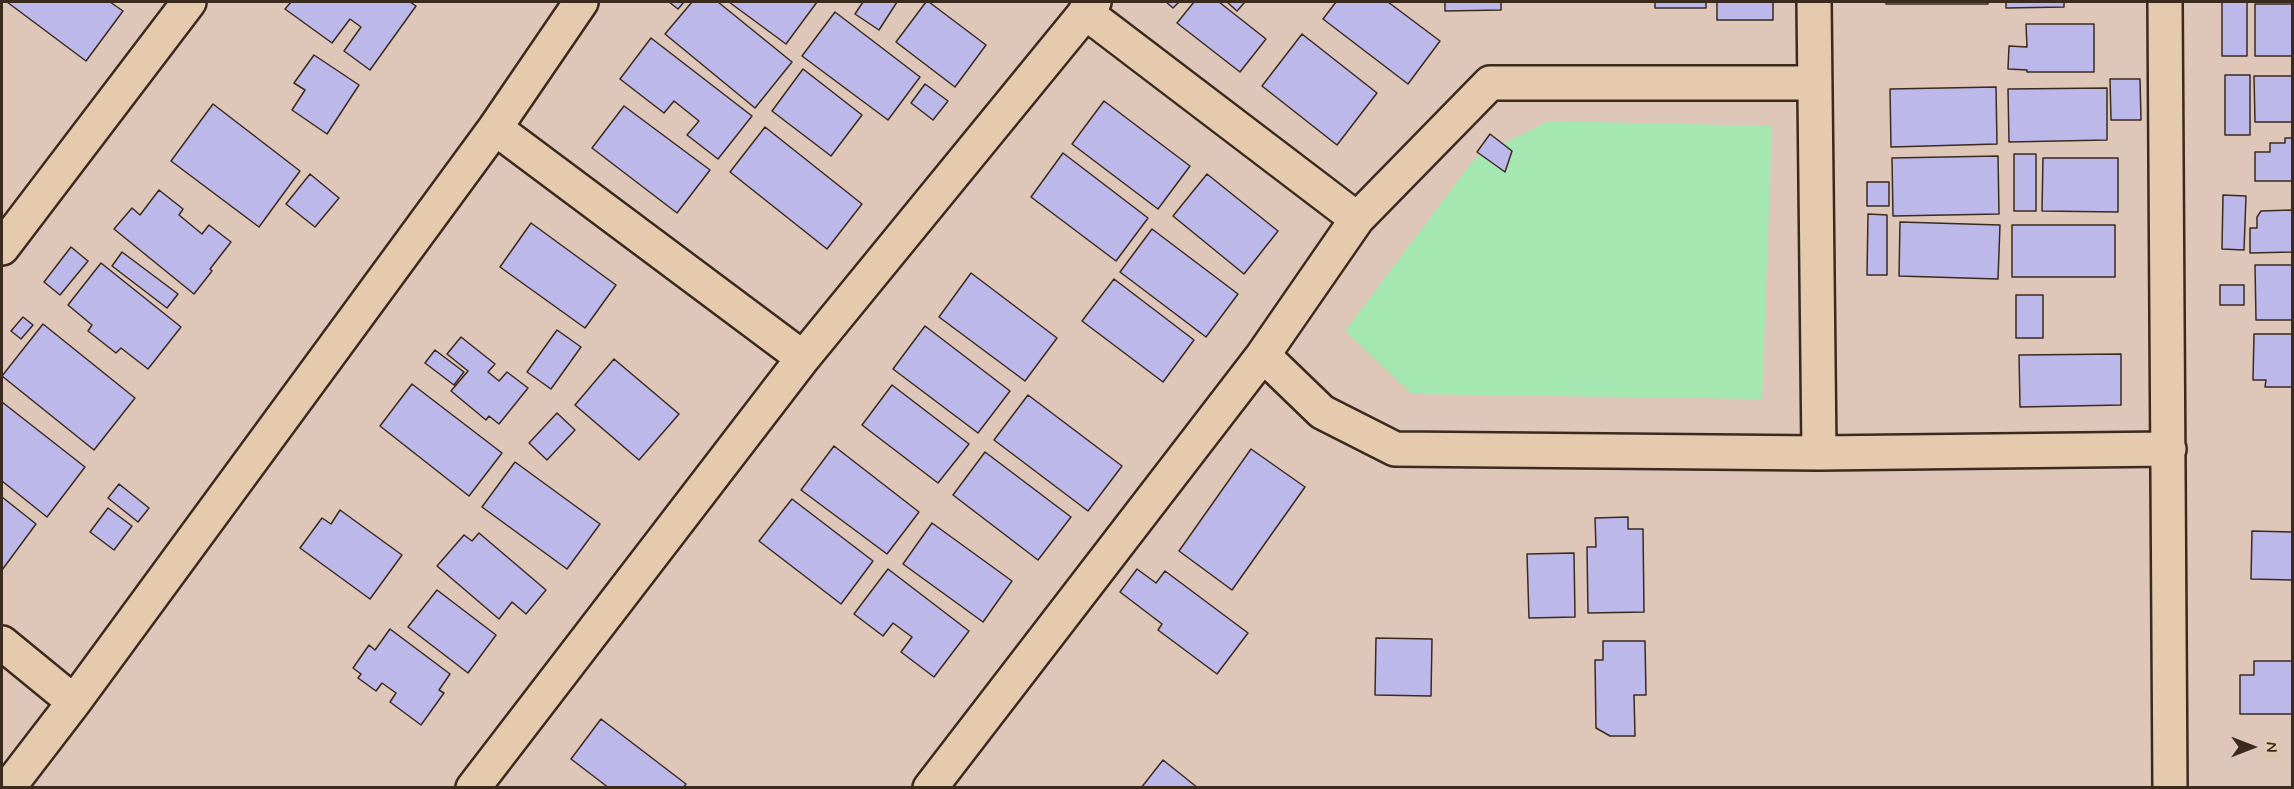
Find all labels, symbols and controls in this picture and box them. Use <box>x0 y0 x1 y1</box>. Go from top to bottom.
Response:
north arrow <box>2222 717 2282 777</box>
text: N <box>2260 742 2281 752</box>

